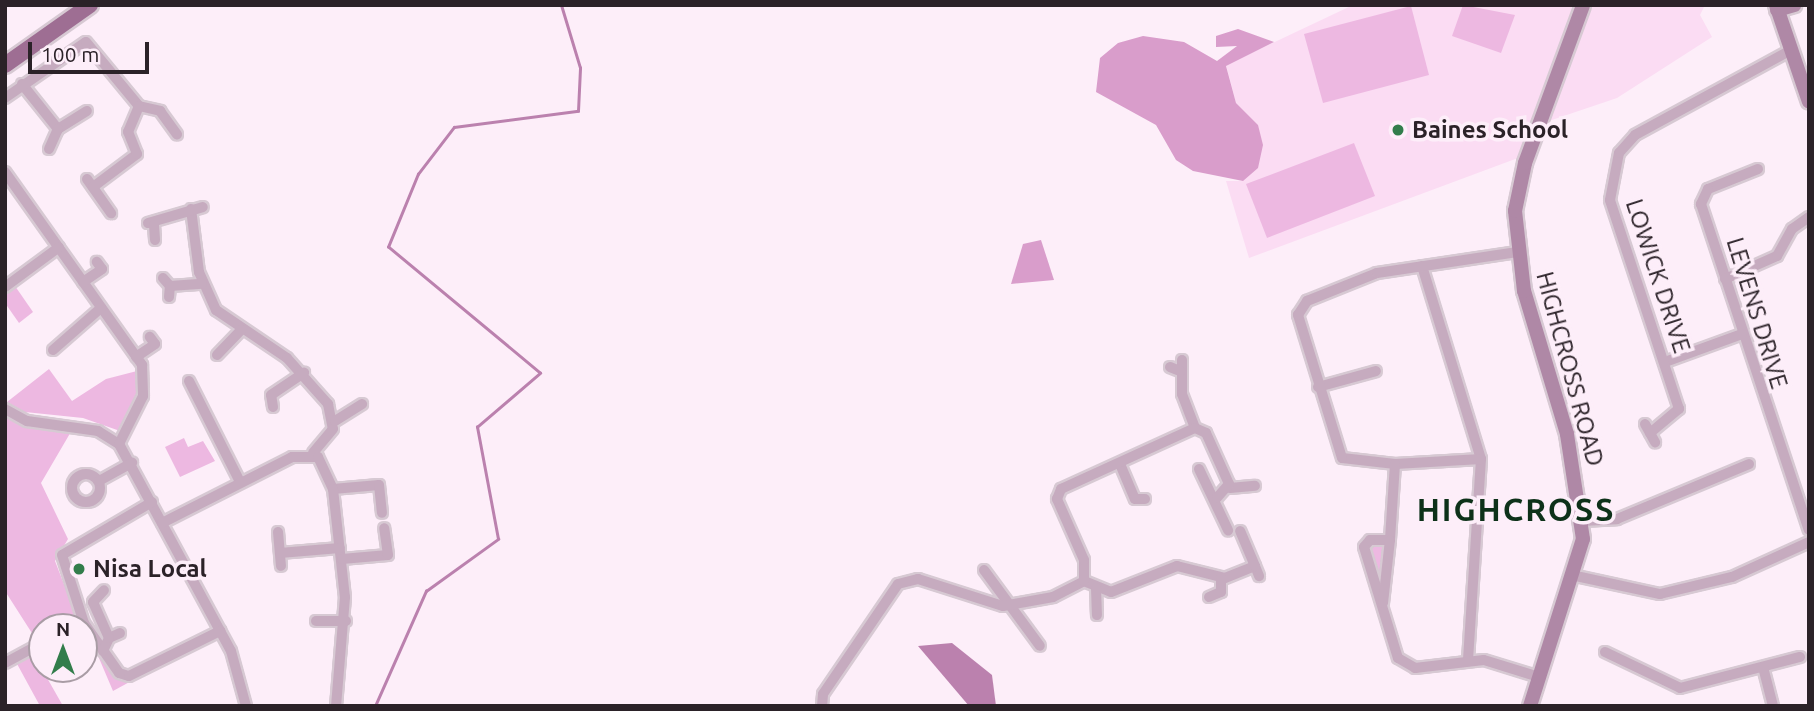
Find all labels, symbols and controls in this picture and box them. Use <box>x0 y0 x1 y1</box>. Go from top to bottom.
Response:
scale bar <box>32 28 152 72</box>
text: 100 m <box>41 42 99 66</box>
place label: Baines School <box>1412 116 1568 144</box>
marker: Baines School <box>1390 122 1406 138</box>
street label: LOWICK DRIVE <box>1620 195 1696 357</box>
street label: LEVENS DRIVE <box>1720 234 1794 392</box>
street label: HIGHCROSS ROAD <box>1530 269 1610 469</box>
district label: HIGHCROSS <box>1418 490 1614 528</box>
place label: Nisa Local <box>93 555 207 583</box>
marker: Nisa Local <box>71 561 87 577</box>
north arrow <box>28 613 98 683</box>
text: N <box>56 618 70 640</box>

